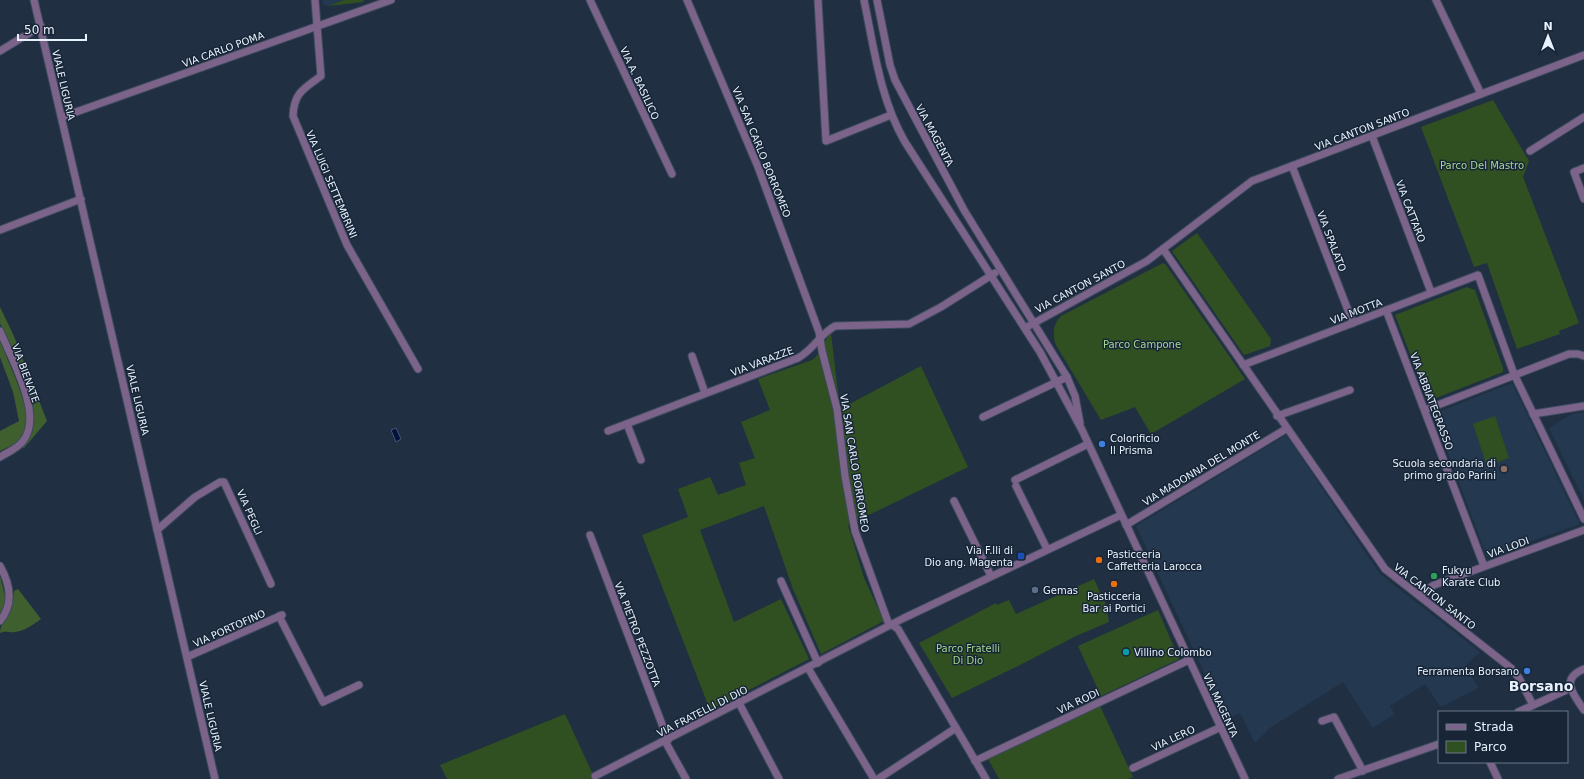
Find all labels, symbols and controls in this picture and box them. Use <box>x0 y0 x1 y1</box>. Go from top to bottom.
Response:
scale bar <box>18 16 86 42</box>
north arrow <box>1528 16 1568 56</box>
text: N <box>1543 20 1553 33</box>
text: 50 m <box>24 23 55 37</box>
street label: VIA CARLO POMA <box>181 30 266 69</box>
street label: VIA A. BASILICO <box>618 45 661 122</box>
street label: VIALE LIGURIA <box>50 49 77 122</box>
street label: VIA SAN CARLO BORROMEO <box>730 85 793 219</box>
street label: VIA MAGENTA <box>914 102 956 168</box>
street label: VIA CANTON SANTO <box>1313 106 1411 153</box>
street label: VIA LUIGI SETTEMBRINI <box>304 129 359 240</box>
park label: Parco Del Mastro <box>1440 160 1524 171</box>
street label: VIA CATTARO <box>1394 179 1428 244</box>
street label: VIA SPALATO <box>1315 209 1348 273</box>
street label: VIA CANTON SANTO <box>1033 258 1127 315</box>
street label: VIA MOTTA <box>1329 297 1384 326</box>
park label: Parco Campone <box>1103 339 1181 350</box>
street label: VIA BIENATE <box>10 342 41 404</box>
street label: VIA VARAZZE <box>729 344 795 378</box>
street label: VIA ABBIATEGRASSO <box>1408 351 1455 452</box>
street label: VIALE LIGURIA <box>124 364 151 437</box>
street label: VIA SAN CARLO BORROMEO <box>838 393 871 533</box>
street label: VIA MADONNA DEL MONTE <box>1141 429 1262 508</box>
place label: Colorificio Il Prisma <box>1110 433 1160 456</box>
marker: Colorificio Il Prisma <box>1097 439 1107 449</box>
place label: Scuola secondaria di primo grado Parini <box>1392 458 1496 481</box>
marker: Scuola secondaria di primo grado Parini <box>1499 464 1509 474</box>
street label: VIA PEGLI <box>235 488 264 537</box>
street label: VIA LODI <box>1486 535 1531 560</box>
place label: Via F.lli di Dio ang. Magenta <box>924 545 1013 568</box>
place label: Pasticceria Caffetteria Larocca <box>1107 549 1202 572</box>
marker: Via F.lli di Dio ang. Magenta <box>1016 551 1026 561</box>
marker: Pasticceria Caffetteria Larocca <box>1094 555 1104 565</box>
street label: VIA CANTON SANTO <box>1392 561 1478 632</box>
place label: Fukyu Karate Club <box>1442 565 1500 588</box>
marker: Fukyu Karate Club <box>1429 571 1439 581</box>
marker: Pasticceria Bar ai Portici <box>1109 579 1119 589</box>
street label: VIA PIETRO PEZZOTTA <box>612 580 663 688</box>
marker: Gemas <box>1030 585 1040 595</box>
place label: Gemas <box>1043 585 1078 596</box>
place label: Pasticceria Bar ai Portici <box>1082 591 1146 614</box>
street label: VIA PORTOFINO <box>191 608 267 649</box>
park label: Parco Fratelli Di Dio <box>936 643 1000 666</box>
marker: Villino Colombo <box>1121 647 1131 657</box>
place label: Villino Colombo <box>1134 647 1212 658</box>
place label: Ferramenta Borsano <box>1417 666 1519 677</box>
marker: Ferramenta Borsano <box>1522 666 1532 676</box>
street label: VIA MAGENTA <box>1201 672 1240 739</box>
district label: Borsano <box>1509 678 1574 694</box>
street label: VIALE LIGURIA <box>197 680 224 753</box>
street label: VIA FRATELLI DI DIO <box>655 684 749 739</box>
street label: VIA RODI <box>1055 687 1101 716</box>
legend <box>1438 711 1568 763</box>
text: Strada <box>1474 720 1514 734</box>
street label: VIA LERO <box>1150 724 1197 753</box>
text: Parco <box>1474 740 1507 754</box>

